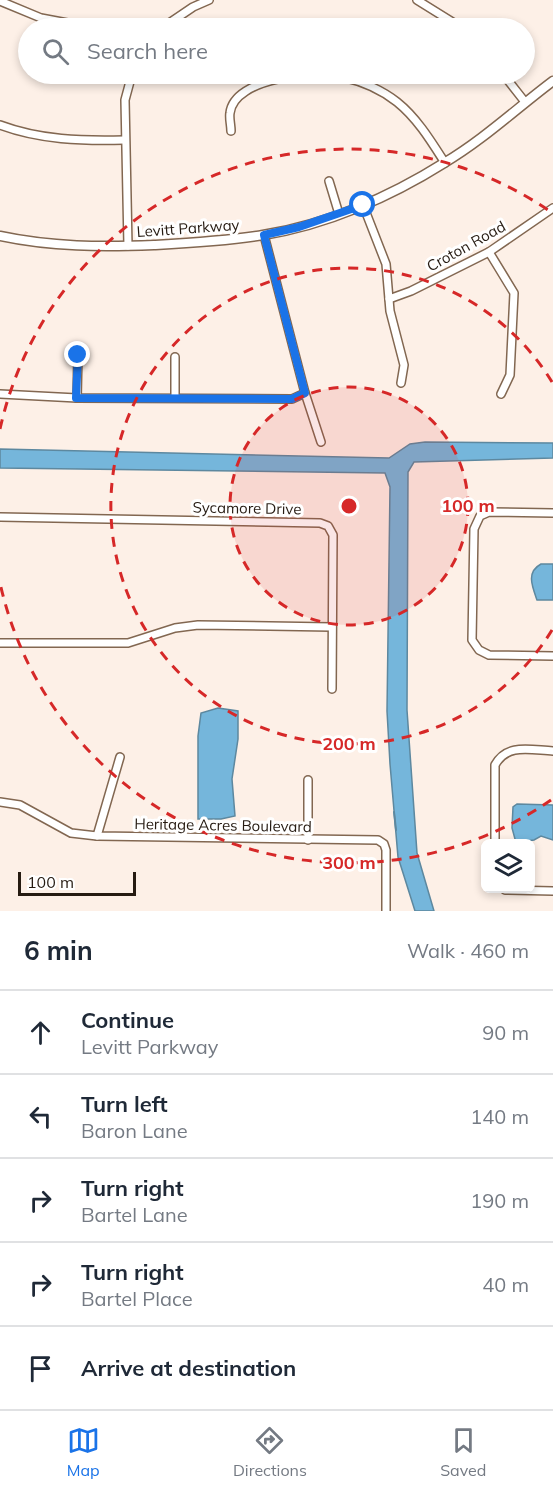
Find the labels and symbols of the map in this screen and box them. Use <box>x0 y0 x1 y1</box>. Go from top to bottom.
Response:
route start <box>349 191 375 217</box>
street label: Levitt Parkway <box>136 215 240 241</box>
street label: Croton Road <box>423 217 509 275</box>
route end <box>64 341 90 367</box>
text: 100 m <box>441 494 495 517</box>
centre of rings <box>339 496 359 516</box>
street label: Sycamore Drive <box>192 498 302 518</box>
text: 200 m <box>322 732 376 755</box>
street label: Heritage Acres Boulevard <box>134 814 312 836</box>
text: 300 m <box>322 851 376 874</box>
scale bar <box>18 869 136 896</box>

